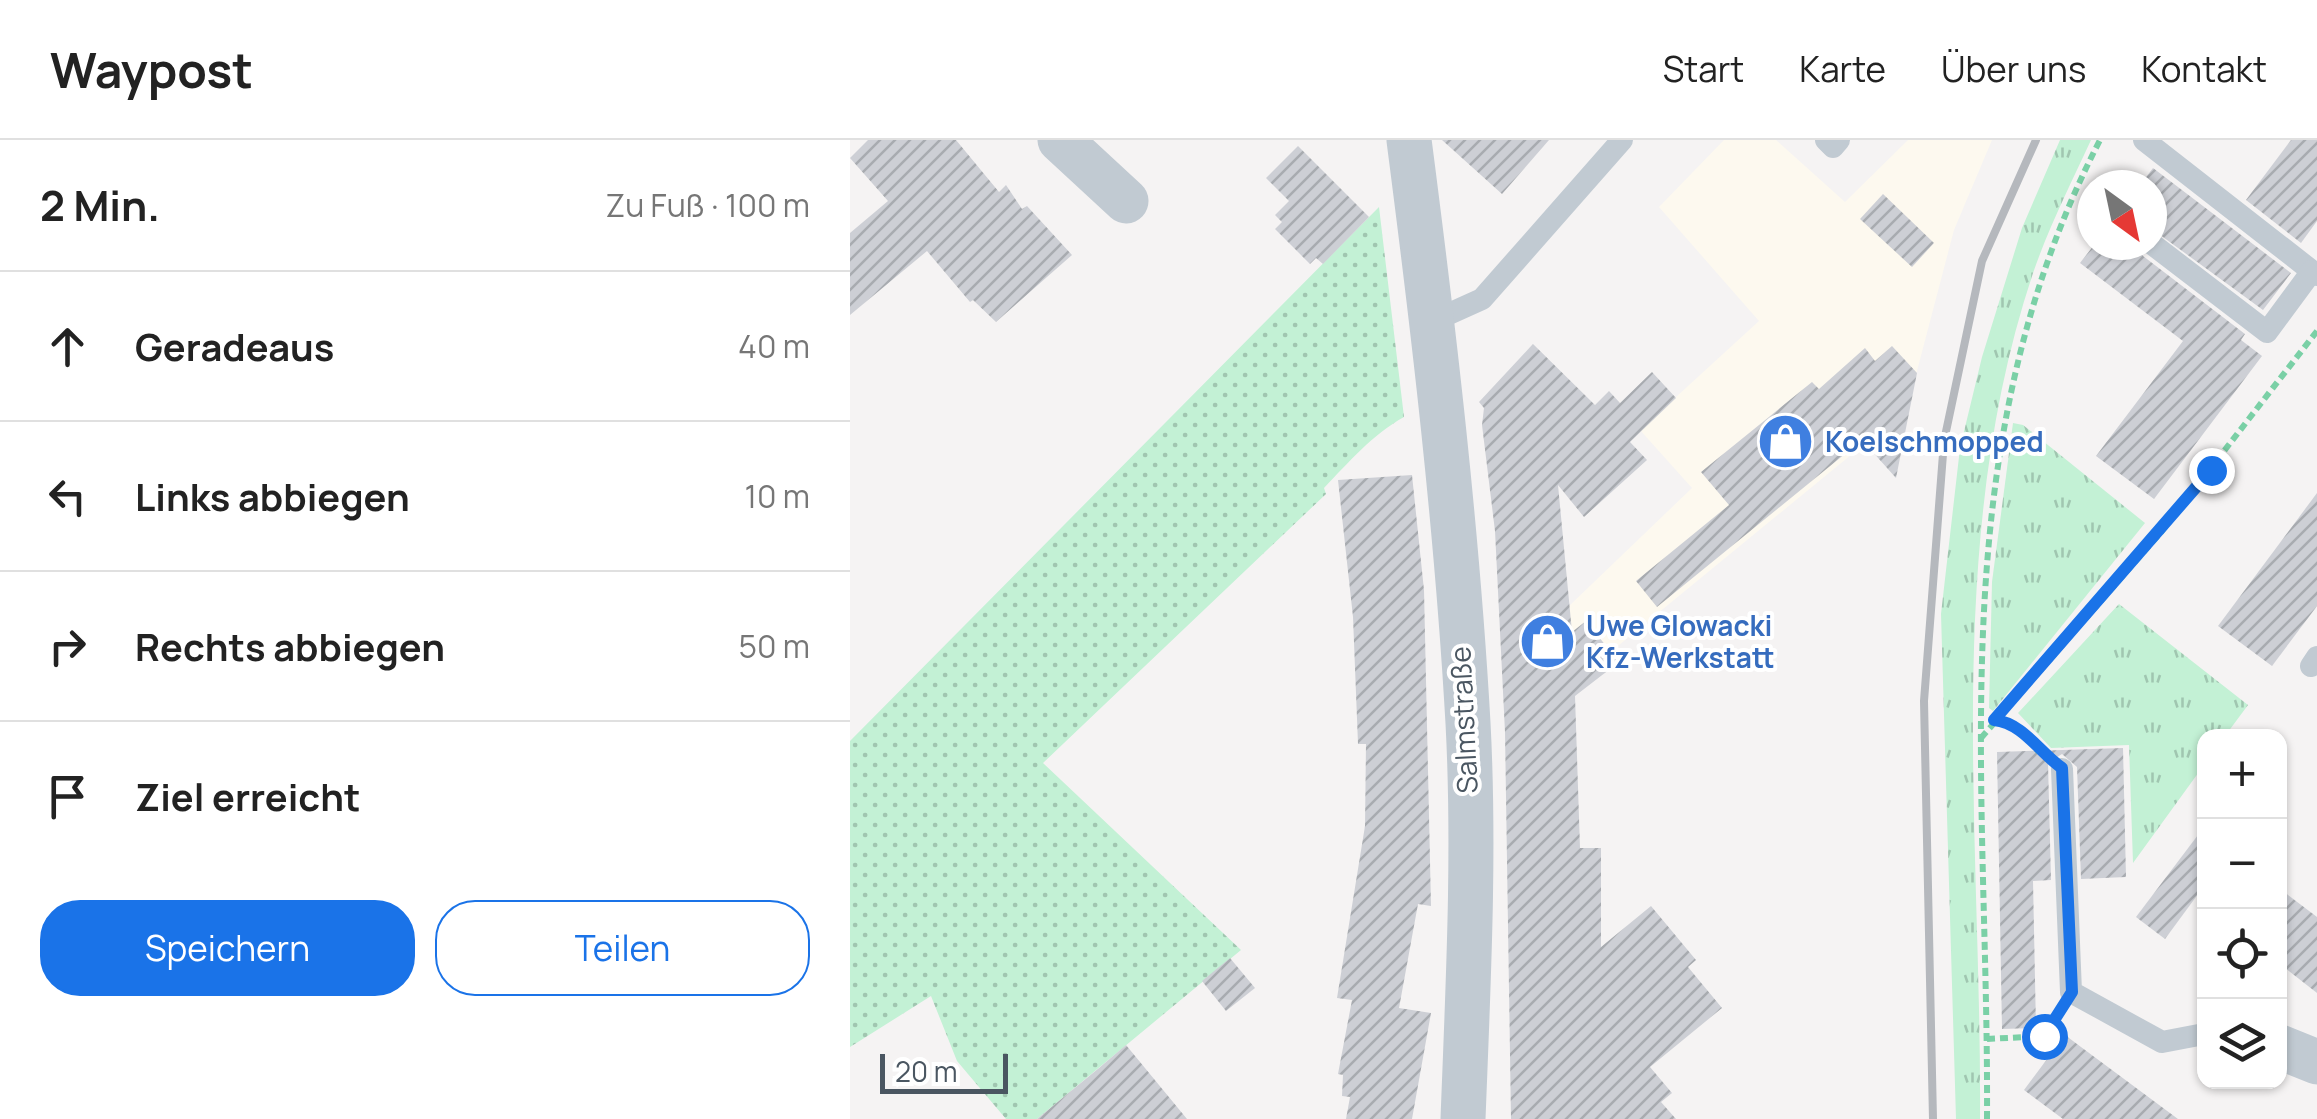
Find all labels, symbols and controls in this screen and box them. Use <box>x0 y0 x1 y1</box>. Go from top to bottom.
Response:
text: Waypost <box>50 37 253 102</box>
text: Start <box>1663 45 1744 93</box>
text: Karte <box>1799 45 1886 93</box>
text: Über uns <box>1941 45 2086 93</box>
text: Kontakt <box>2141 45 2267 93</box>
north arrow <box>2077 170 2167 260</box>
text: 2 Min. <box>40 176 160 234</box>
text: Zu Fuß · 100 m <box>606 183 810 227</box>
icon: ahead <box>40 319 95 374</box>
text: Geradeaus <box>135 320 334 372</box>
text: 40 m <box>738 324 810 368</box>
shop icon: Koelschmopped <box>1756 412 1816 472</box>
place label: Koelschmopped <box>1825 422 2044 460</box>
route end <box>2189 448 2235 494</box>
icon: left <box>40 469 95 524</box>
text: Links abbiegen <box>135 470 410 522</box>
text: 10 m <box>744 474 810 518</box>
place label: Uwe Glowacki Kfz-Werkstatt <box>1586 606 1775 676</box>
shop icon: Uwe Glowacki Kfz-Werkstatt <box>1517 612 1577 672</box>
icon: right <box>40 619 95 674</box>
text: Rechts abbiegen <box>135 620 445 672</box>
text: 50 m <box>738 624 810 668</box>
street label: Salmstraße <box>1440 646 1486 795</box>
map controls <box>2197 729 2287 1089</box>
button: + <box>2197 729 2287 819</box>
icon: arrive <box>40 769 95 824</box>
text: Ziel erreicht <box>135 770 360 822</box>
button: − <box>2197 819 2287 909</box>
button: Speichern <box>40 900 415 996</box>
button: Teilen <box>435 900 810 996</box>
button: locate <box>2197 909 2287 999</box>
button: layers <box>2197 999 2287 1089</box>
route start <box>2022 1014 2068 1060</box>
scale bar <box>880 1049 1008 1094</box>
text: 20 m <box>895 1052 957 1090</box>

